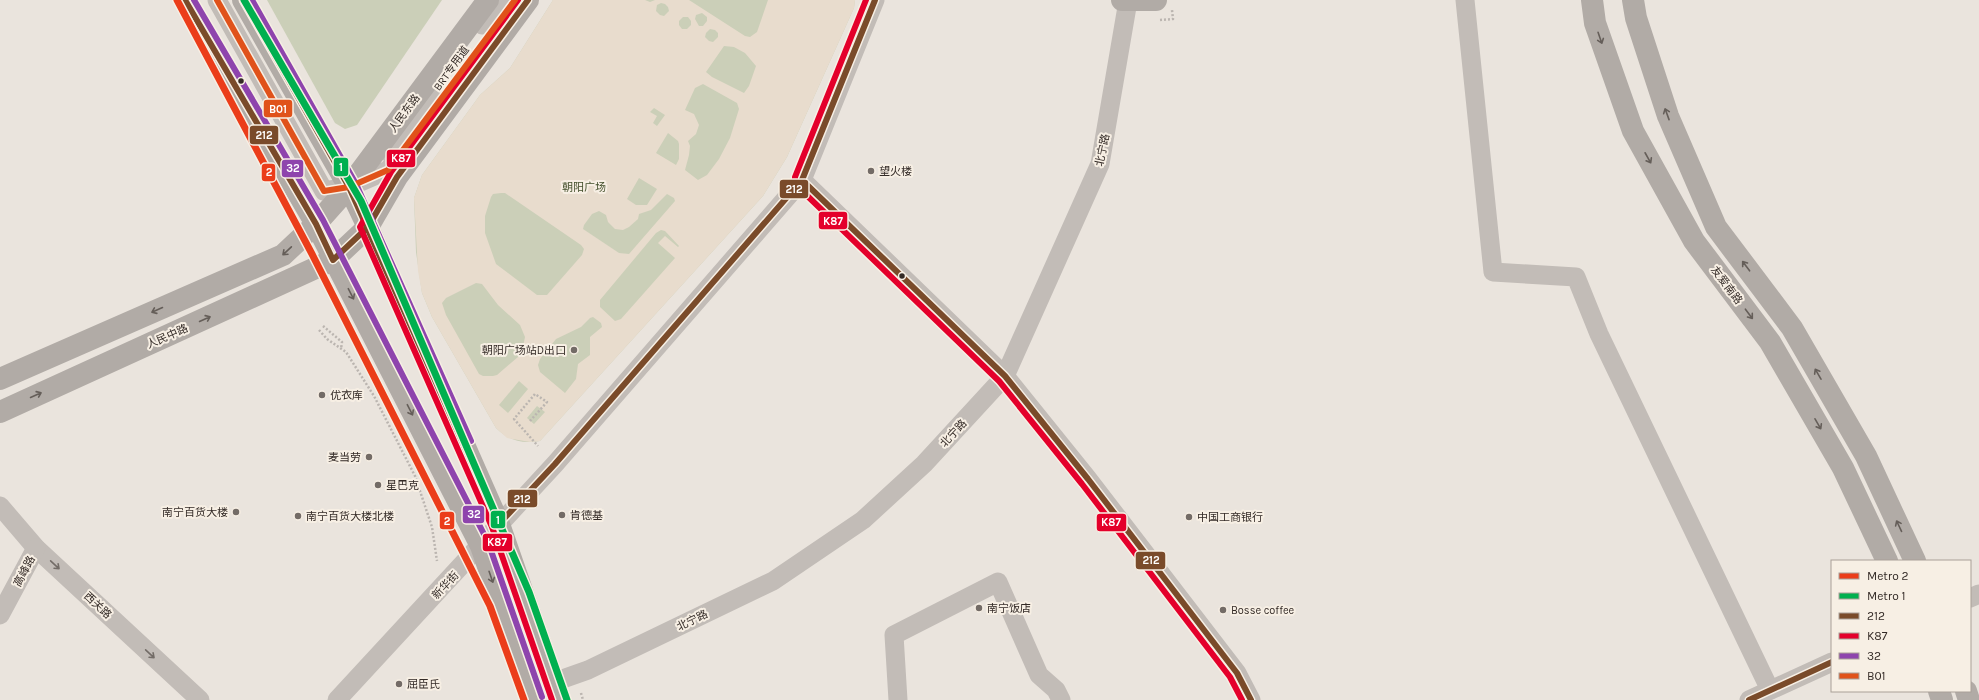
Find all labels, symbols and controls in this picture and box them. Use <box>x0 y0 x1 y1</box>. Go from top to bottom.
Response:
one-way arrow <box>1597 31 1605 43</box>
street label: BRT专用道 <box>431 43 472 93</box>
unlabelled marker <box>236 76 246 86</box>
street label: 人民东路 <box>386 92 423 135</box>
line badge: B01 <box>263 99 293 118</box>
text: B01 <box>269 103 287 116</box>
one-way arrow <box>1663 109 1671 121</box>
line badge: 212 <box>249 125 279 145</box>
text: 212 <box>255 129 273 142</box>
street label: 北宁路 <box>1093 133 1112 168</box>
line badge: K87 <box>386 149 416 168</box>
text: K87 <box>391 152 411 165</box>
one-way arrow <box>1645 152 1652 164</box>
line badge: 1 <box>333 157 349 177</box>
line badge: 32 <box>281 159 304 178</box>
text: 1 <box>339 161 343 174</box>
text: 32 <box>286 162 300 175</box>
line badge: 2 <box>261 163 276 182</box>
place label: 望火楼 <box>879 165 912 178</box>
text: 2 <box>266 166 273 179</box>
marker: 望火楼 <box>866 166 876 176</box>
line badge: 212 <box>779 179 809 199</box>
park label: 朝阳广场 <box>562 181 606 194</box>
text: 212 <box>785 183 803 196</box>
line badge: K87 <box>818 211 848 230</box>
text: K87 <box>823 215 843 228</box>
one-way arrow <box>282 246 293 255</box>
one-way arrow <box>1741 261 1750 272</box>
street label: 友爱南路 <box>1708 264 1745 307</box>
unlabelled marker <box>897 271 907 281</box>
one-way arrow <box>348 288 355 300</box>
one-way arrow <box>151 307 163 315</box>
one-way arrow <box>1745 308 1753 319</box>
one-way arrow <box>199 314 211 322</box>
street label: 人民中路 <box>144 322 190 351</box>
place label: 朝阳广场站D出口 <box>482 344 566 357</box>
marker: 朝阳广场站D出口 <box>569 345 579 355</box>
one-way arrow <box>1814 368 1822 380</box>
place label: 优衣库 <box>330 389 363 402</box>
marker: 优衣库 <box>317 390 327 400</box>
one-way arrow <box>29 391 41 399</box>
one-way arrow <box>407 403 415 415</box>
street label: 北宁路 <box>937 417 969 450</box>
one-way arrow <box>1814 418 1822 430</box>
place label: 麦当劳 <box>328 451 361 464</box>
marker: 麦当劳 <box>364 452 374 462</box>
place label: 星巴克 <box>386 479 419 492</box>
marker: 星巴克 <box>373 480 383 490</box>
line badge: 212 <box>507 489 538 508</box>
text: 212 <box>513 493 531 506</box>
line badge: 32 <box>462 505 485 524</box>
place label: 南宁百货大楼 <box>162 506 228 519</box>
marker: 南宁百货大楼 <box>231 507 241 517</box>
text: 32 <box>467 508 481 521</box>
place label: 肯德基 <box>570 509 603 522</box>
place label: 南宁百货大楼北楼 <box>306 510 394 523</box>
line badge: 1 <box>490 510 506 529</box>
marker: 肯德基 <box>557 510 567 520</box>
marker: 南宁百货大楼北楼 <box>293 511 303 521</box>
line badge: 2 <box>439 511 455 530</box>
place label: 中国工商银行 <box>1197 511 1263 524</box>
marker: 中国工商银行 <box>1184 512 1194 522</box>
line badge: K87 <box>1096 513 1127 532</box>
text: 1 <box>496 514 500 527</box>
text: 2 <box>444 515 451 528</box>
text: K87 <box>1101 516 1121 529</box>
one-way arrow <box>1895 520 1902 532</box>
line badge: K87 <box>482 533 513 552</box>
text: K87 <box>487 536 507 549</box>
line badge: 212 <box>1135 551 1166 570</box>
street label: 高峰路 <box>11 554 38 589</box>
text: 212 <box>1142 554 1160 567</box>
legend <box>1831 560 1971 692</box>
one-way arrow <box>50 561 60 570</box>
street label: 新华街 <box>429 569 461 602</box>
text: Metro 2 <box>1867 569 1909 583</box>
one-way arrow <box>488 570 496 582</box>
street label: 西关路 <box>81 589 114 621</box>
text: Metro 1 <box>1867 589 1906 603</box>
place label: 南宁饭店 <box>987 602 1031 615</box>
marker: 南宁饭店 <box>974 603 984 613</box>
place label: Bosse coffee <box>1231 604 1295 617</box>
marker: Bosse coffee <box>1218 605 1228 615</box>
street label: 北宁路 <box>675 607 710 634</box>
text: 212 <box>1867 609 1885 623</box>
text: K87 <box>1867 629 1888 643</box>
one-way arrow <box>145 649 155 659</box>
text: 32 <box>1867 649 1881 663</box>
text: B01 <box>1867 669 1886 683</box>
place label: 屈臣氏 <box>407 678 440 691</box>
marker: 屈臣氏 <box>394 679 404 689</box>

